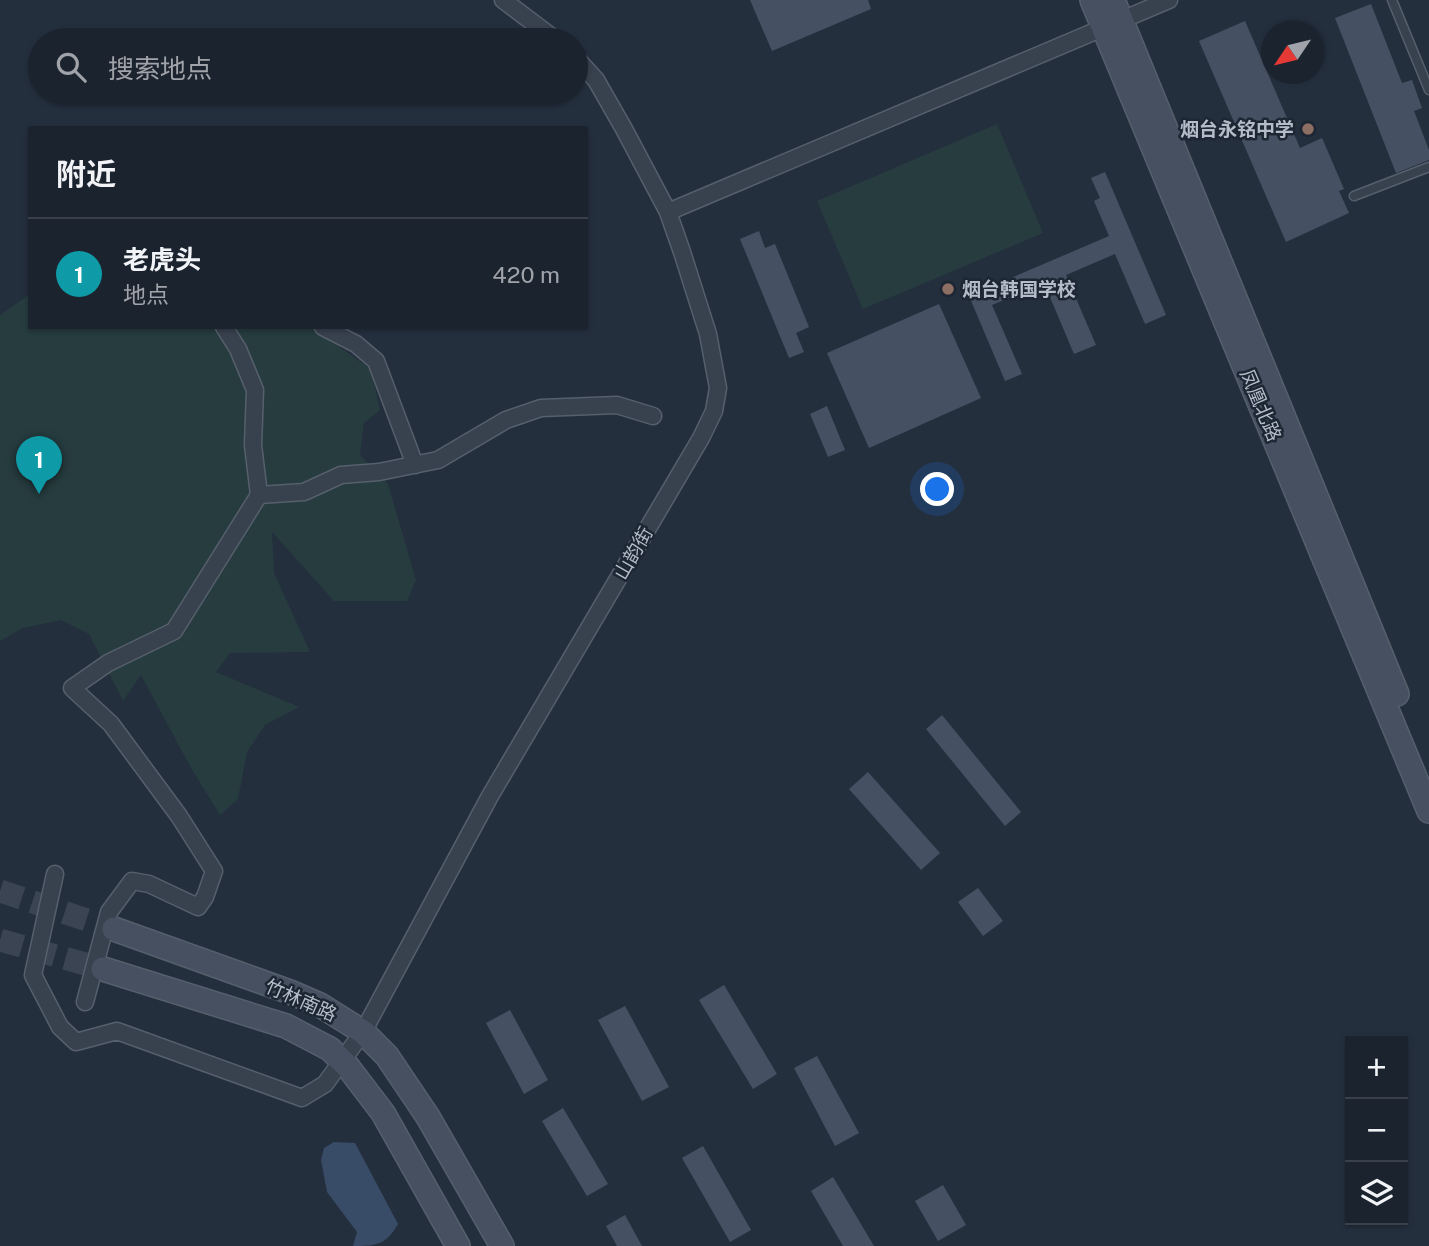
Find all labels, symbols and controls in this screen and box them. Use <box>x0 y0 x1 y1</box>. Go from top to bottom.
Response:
north arrow <box>1261 21 1324 84</box>
search box <box>28 28 588 105</box>
icon: search <box>52 48 90 86</box>
text: 搜索地点 <box>108 53 212 84</box>
place label: 烟台永铭中学 <box>1180 118 1294 140</box>
marker: 烟台永铭中学 <box>1300 121 1316 137</box>
text: 附近 <box>56 156 116 192</box>
text: 老虎头 <box>123 244 201 275</box>
text: 1 <box>74 261 84 288</box>
text: 420 m <box>492 261 560 288</box>
place label: 烟台韩国学校 <box>962 278 1076 300</box>
text: 地点 <box>123 281 169 308</box>
marker: 烟台韩国学校 <box>940 281 956 297</box>
street label: 凤凰北路 <box>1236 366 1286 444</box>
pin: 1 <box>16 436 62 494</box>
your location <box>920 472 954 506</box>
street label: 山韵街 <box>609 523 657 583</box>
street label: 竹林南路 <box>262 974 340 1026</box>
map controls <box>1345 1036 1408 1225</box>
button: + <box>1345 1036 1408 1099</box>
button: − <box>1345 1099 1408 1162</box>
button: layers <box>1345 1162 1408 1225</box>

